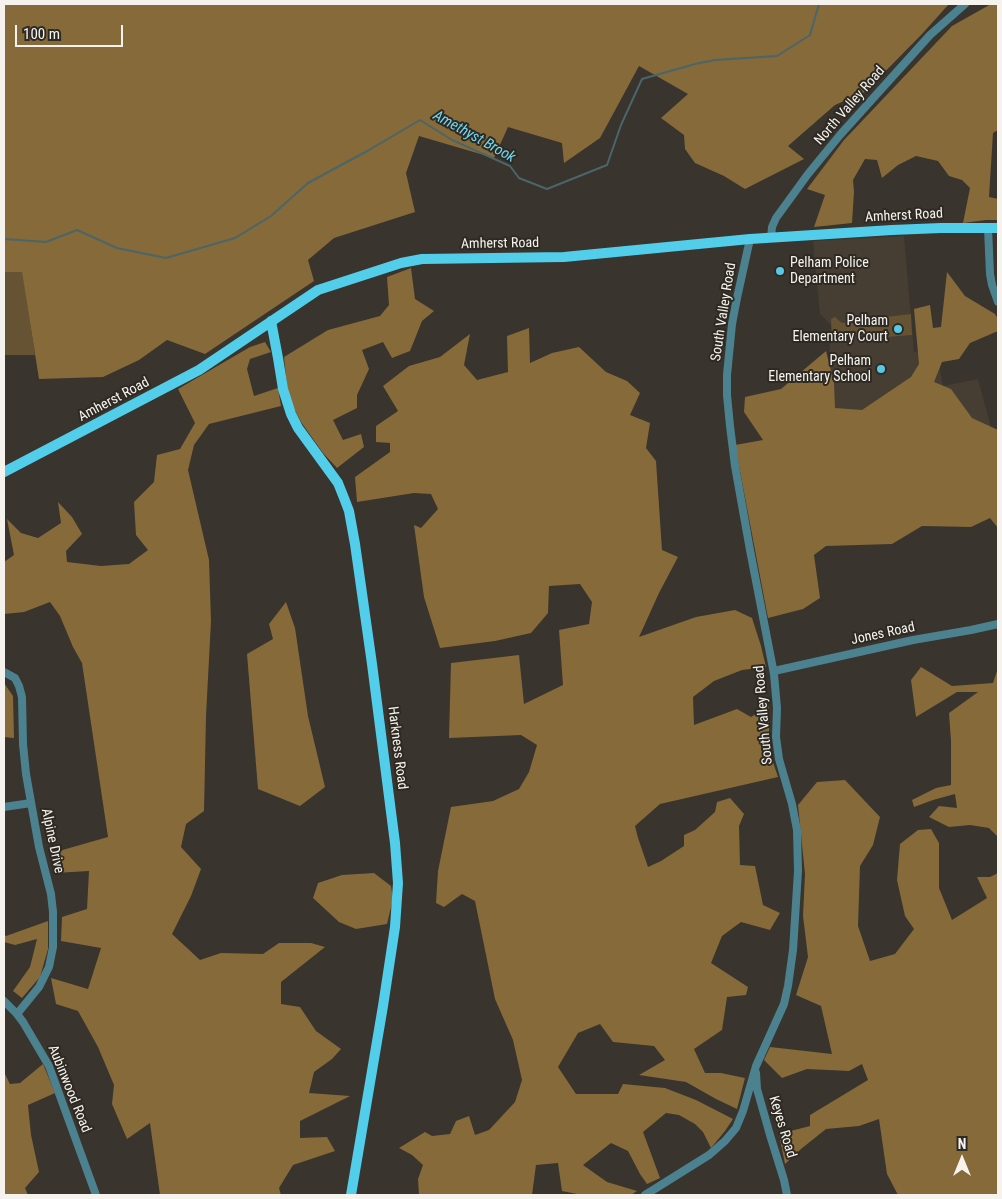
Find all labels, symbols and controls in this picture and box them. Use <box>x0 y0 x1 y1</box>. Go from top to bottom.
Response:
scale bar <box>18 15 125 47</box>
text: 100 m <box>23 25 60 43</box>
street label: North Valley Road <box>811 63 889 149</box>
water label: Amethyst Brook <box>430 107 518 167</box>
street label: Amherst Road <box>865 206 943 226</box>
street label: Amherst Road <box>461 235 539 253</box>
place label: Pelham Police Department <box>790 255 869 288</box>
street label: South Valley Road <box>708 262 740 362</box>
marker: Pelham Police Department <box>774 265 786 277</box>
place label: Pelham Elementary Court <box>793 313 888 346</box>
marker: Pelham Elementary Court <box>892 323 904 335</box>
place label: Pelham Elementary School <box>768 353 871 386</box>
marker: Pelham Elementary School <box>875 363 887 375</box>
street label: Amherst Road <box>76 374 152 426</box>
street label: Jones Road <box>850 619 916 649</box>
street label: South Valley Road <box>751 665 777 765</box>
street label: Harkness Road <box>384 706 410 790</box>
street label: Alpine Drive <box>37 807 67 875</box>
street label: Aubinwood Road <box>44 1043 94 1135</box>
street label: Keyes Road <box>765 1094 799 1160</box>
north arrow <box>937 1134 987 1184</box>
text: N <box>958 1136 966 1152</box>

